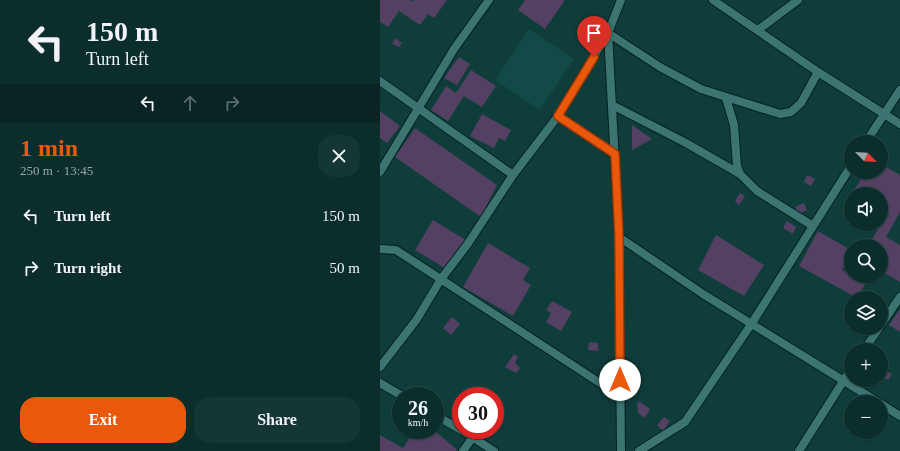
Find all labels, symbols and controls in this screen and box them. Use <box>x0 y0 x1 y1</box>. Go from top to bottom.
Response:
icon: left <box>20 16 72 68</box>
text: 150 m <box>86 16 158 47</box>
pin <box>577 16 611 57</box>
icon: arrive <box>583 22 605 44</box>
text: Turn left <box>86 49 149 69</box>
icon: left <box>137 92 159 114</box>
icon: ahead <box>179 92 201 114</box>
icon: right <box>221 92 243 114</box>
text: 1 min <box>20 135 78 161</box>
button: close <box>318 135 360 177</box>
north arrow <box>844 135 888 179</box>
map controls <box>844 135 888 439</box>
text: 250 m · 13:45 <box>20 163 93 178</box>
button: sound <box>844 187 888 231</box>
icon: left <box>20 205 42 227</box>
text: Turn left <box>54 208 111 224</box>
text: 150 m <box>322 208 360 224</box>
button: search <box>844 239 888 283</box>
icon: right <box>20 257 42 279</box>
text: Turn right <box>54 260 121 276</box>
text: 50 m <box>330 260 360 276</box>
button: layers <box>844 291 888 335</box>
button: + <box>844 343 888 387</box>
position arrow <box>599 359 641 401</box>
speed limit sign: 30 <box>452 387 504 439</box>
button: − <box>844 395 888 439</box>
button: Exit <box>20 397 186 443</box>
button: Share <box>194 397 360 443</box>
text: 26 <box>408 397 428 419</box>
text: km/h <box>408 417 428 428</box>

